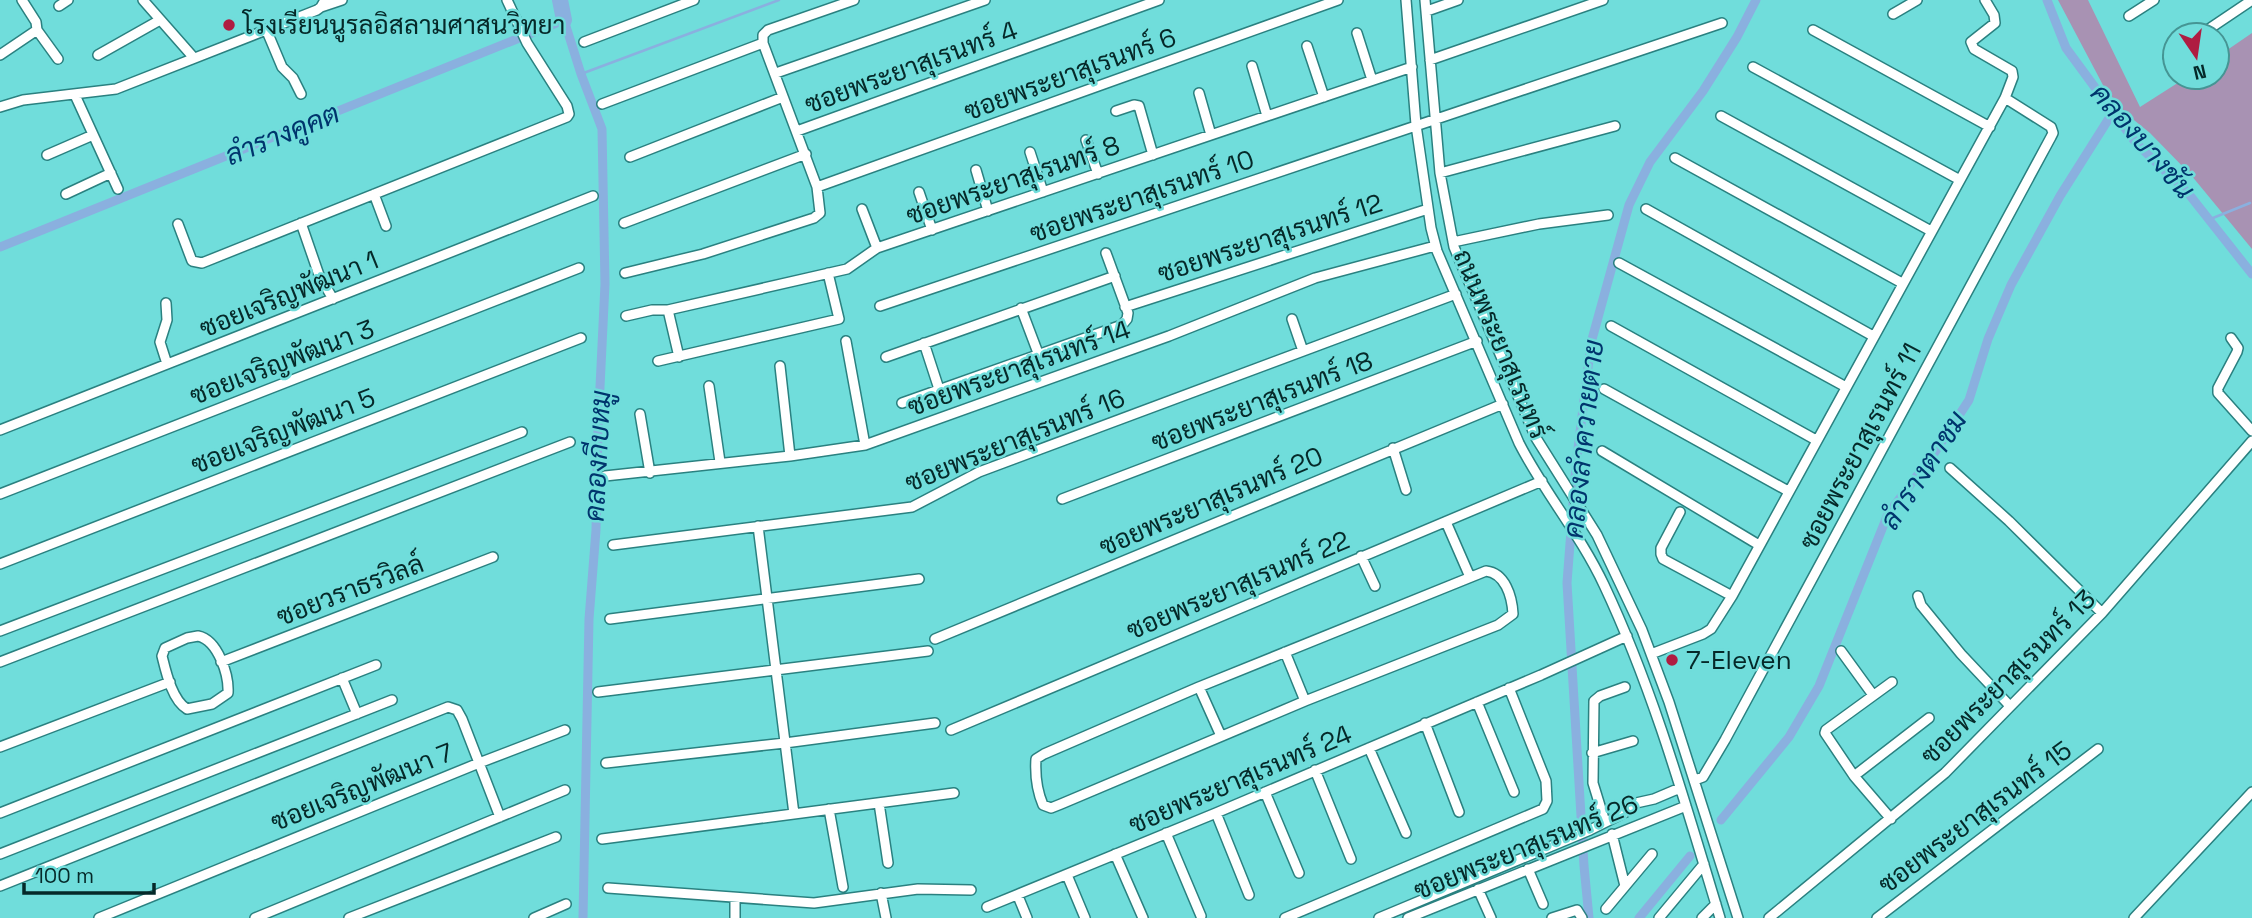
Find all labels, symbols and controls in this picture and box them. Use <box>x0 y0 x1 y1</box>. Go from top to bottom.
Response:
place label: โรงเรียนนูรลอิสลามศาสนวิทยา <box>241 8 565 43</box>
street label: ซอยพระยาสุเรนทร์ 4 <box>800 13 1022 122</box>
marker: โรงเรียนนูรลอิสลามศาสนวิทยา <box>221 17 237 33</box>
street label: ซอยพระยาสุเรนทร์ 6 <box>959 20 1181 129</box>
north arrow <box>2161 21 2231 91</box>
text: N <box>2191 58 2209 86</box>
water label: คลองบางชัน <box>2083 76 2203 206</box>
water label: ลำรางคูคต <box>219 95 345 175</box>
street label: ซอยพระยาสุเรนทร์ 8 <box>902 128 1125 233</box>
street label: ซอยพระยาสุเรนทร์ 10 <box>1025 142 1259 251</box>
street label: ซอยพระยาสุเรนทร์ 12 <box>1153 186 1387 291</box>
street label: ซอยเจริญพัฒนา 1 <box>195 243 383 345</box>
street label: ถนนพระยาสุเรนทร์ <box>1445 244 1556 444</box>
street label: ซอยเจริญพัฒนา 3 <box>185 311 379 413</box>
street label: ซอยพระยาสุเรนทร์ 14 <box>903 312 1135 425</box>
street label: ซอยพระยาสุเรนทร์ 11 <box>1791 337 1930 556</box>
water label: คลองลำควายตาย <box>1555 338 1611 540</box>
street label: ซอยพระยาสุเรนทร์ 18 <box>1146 343 1378 460</box>
street label: ซอยเจริญพัฒนา 5 <box>186 380 380 482</box>
street label: ซอยพระยาสุเรนทร์ 16 <box>900 380 1130 501</box>
water label: คลองกีบหมู <box>576 389 620 523</box>
water label: ลำรางตาชม <box>1871 404 1975 536</box>
street label: ซอยพระยาสุเรนทร์ 20 <box>1094 439 1328 564</box>
street label: ซอยพระยาสุเรนทร์ 22 <box>1121 523 1355 648</box>
street label: ซอยวราธรวิลล์ <box>272 546 428 634</box>
street label: ซอยพระยาสุเรนทร์ 13 <box>1913 582 2103 772</box>
place label: 7-Eleven <box>1686 643 1792 677</box>
marker: 7-Eleven <box>1664 652 1680 668</box>
street label: ซอยพระยาสุเรนทร์ 24 <box>1124 717 1357 842</box>
street label: ซอยพระยาสุเรนทร์ 15 <box>1871 733 2079 902</box>
street label: ซอยเจริญพัฒนา 7 <box>266 735 458 839</box>
street label: ซอยพระยาสุเรนทร์ 26 <box>1409 786 1644 908</box>
scale bar <box>24 852 154 896</box>
text: 100 m <box>35 862 94 889</box>

